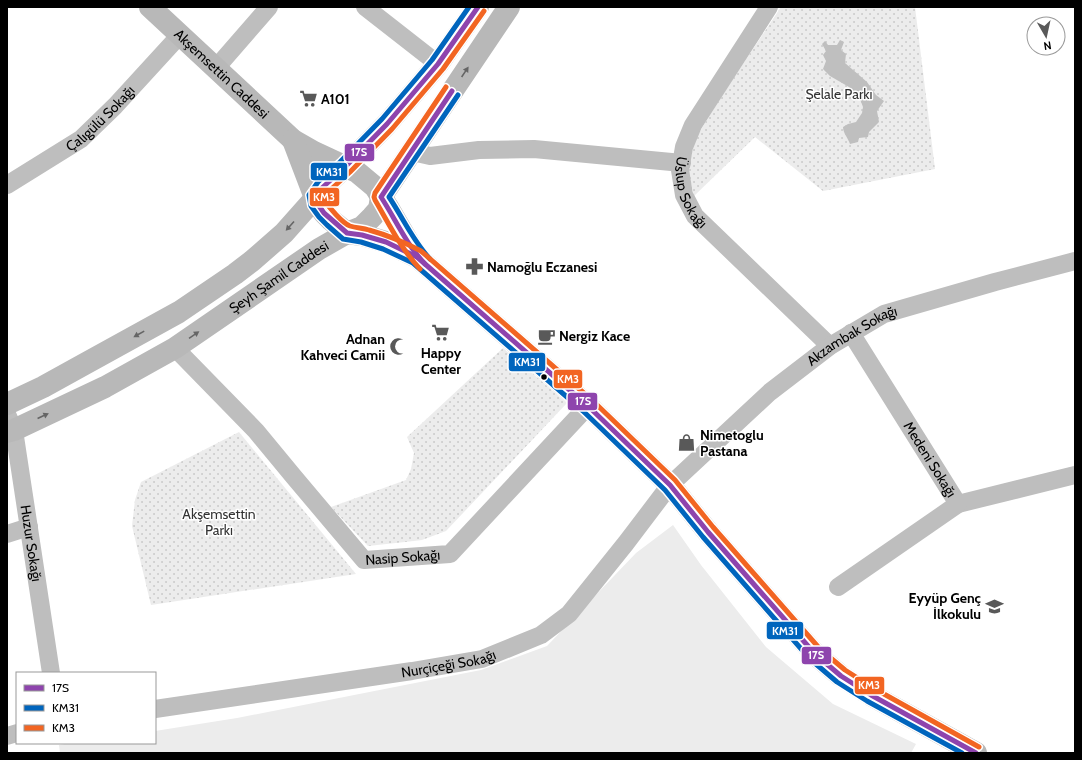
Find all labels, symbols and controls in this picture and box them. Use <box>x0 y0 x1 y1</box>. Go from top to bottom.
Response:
north arrow <box>1026 16 1066 56</box>
street label: Akşemsettin Caddesi <box>170 25 273 122</box>
text: N <box>1043 38 1053 53</box>
one-way arrow <box>461 66 469 77</box>
street label: Çalıgülü Sokağı <box>62 82 138 155</box>
park label: Şelale Parkı <box>805 85 873 103</box>
supermarket icon: A101 <box>298 89 318 109</box>
place label: A101 <box>321 90 350 108</box>
line badge: 17S <box>344 143 375 162</box>
text: 17S <box>351 145 368 159</box>
street label: Üslup Sokağı <box>671 155 711 232</box>
line badge: KM31 <box>310 162 348 181</box>
text: KM31 <box>316 165 342 179</box>
line badge: KM3 <box>309 187 340 207</box>
text: KM3 <box>313 190 335 204</box>
one-way arrow <box>285 221 294 232</box>
street label: Şeyh Şamil Caddesi <box>226 236 332 317</box>
pharmacy icon: Namoğlu Eczanesi <box>464 257 484 277</box>
place label: Namoğlu Eczanesi <box>487 258 597 276</box>
street label: Akzambak Sokağı <box>803 302 899 370</box>
supermarket icon: Happy Center <box>431 323 451 343</box>
cafe icon: Nergiz Kace <box>536 326 556 346</box>
place label: Nergiz Kace <box>559 327 630 345</box>
place label: Adnan Kahveci Camii <box>301 330 385 364</box>
one-way arrow <box>133 331 145 338</box>
one-way arrow <box>189 331 199 339</box>
mosque icon: Adnan Kahveci Camii <box>388 337 408 357</box>
place label: Happy Center <box>421 344 462 378</box>
line badge: KM31 <box>508 352 546 372</box>
text: KM31 <box>514 355 540 369</box>
line badge: KM3 <box>553 369 583 389</box>
unlabelled marker <box>539 372 549 382</box>
text: KM3 <box>557 372 579 386</box>
line badge: 17S <box>567 392 598 411</box>
text: 17S <box>575 394 592 408</box>
one-way arrow <box>37 413 48 419</box>
street label: Medeni Sokağı <box>900 418 961 501</box>
place label: Nimetoglu Pastana <box>700 426 764 460</box>
shop icon: Nimetoglu Pastana <box>677 433 697 453</box>
street label: Huzur Sokağı <box>17 504 46 583</box>
park label: Akşemsettin Parkı <box>182 505 256 539</box>
street label: Nasip Sokağı <box>365 546 441 569</box>
place label: Eyyüp Genç İlkokulu <box>909 589 982 623</box>
school or university icon: Eyyüp Genç İlkokulu <box>984 596 1004 616</box>
line badge: KM31 <box>766 621 804 640</box>
text: KM31 <box>772 624 798 638</box>
street label: Nurçiçeği Sokağı <box>400 645 499 681</box>
line badge: 17S <box>801 646 832 665</box>
text: 17S <box>808 648 825 662</box>
legend <box>16 672 156 744</box>
line badge: KM3 <box>854 676 885 695</box>
text: KM3 <box>858 678 880 692</box>
text: 17S <box>52 680 69 695</box>
text: KM31 <box>52 700 79 715</box>
text: KM3 <box>52 720 75 735</box>

